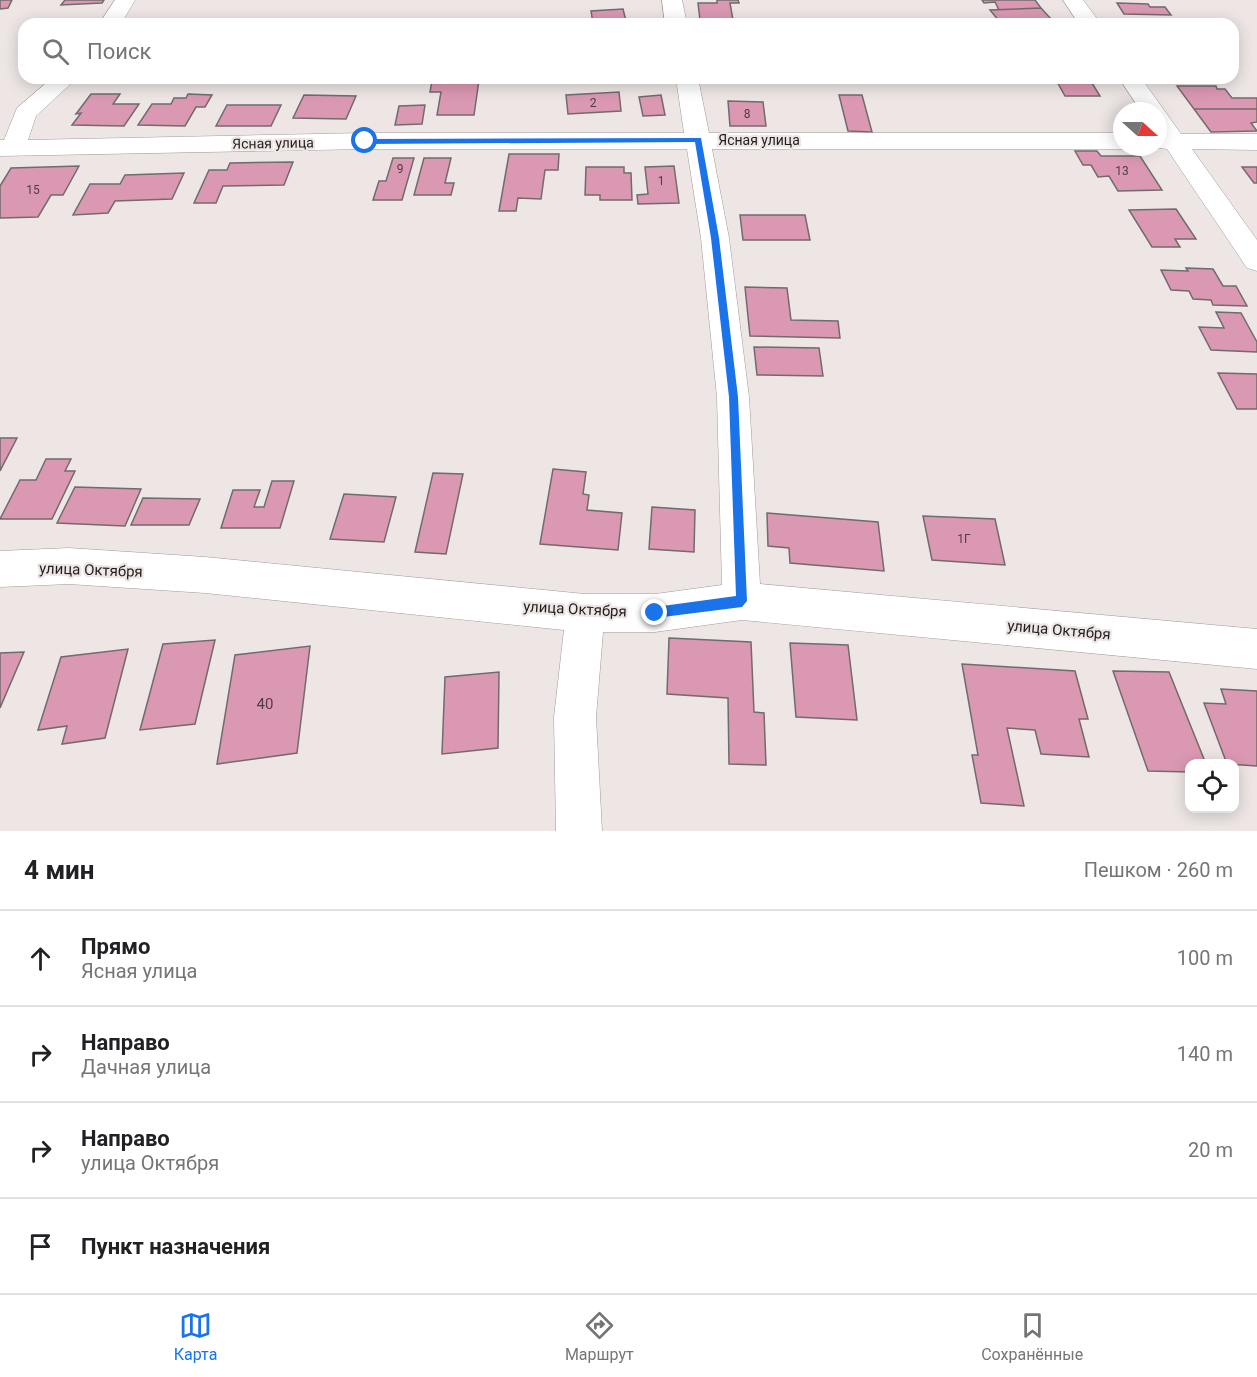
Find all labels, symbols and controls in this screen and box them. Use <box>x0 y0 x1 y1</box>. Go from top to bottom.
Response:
search box <box>18 18 1239 84</box>
icon: search <box>39 35 72 68</box>
text: Поиск <box>87 39 151 64</box>
house number: 2 <box>590 96 597 110</box>
north arrow <box>1113 102 1167 156</box>
house number: 8 <box>744 107 751 121</box>
route start <box>351 127 377 153</box>
street label: Ясная улица <box>718 132 800 148</box>
street label: Ясная улица <box>232 134 314 152</box>
house number: 9 <box>397 162 403 176</box>
house number: 13 <box>1115 164 1129 178</box>
house number: 1 <box>658 174 664 188</box>
house number: 15 <box>26 183 40 197</box>
house number: 1Г <box>957 532 971 546</box>
street label: улица Октября <box>39 559 143 581</box>
street label: улица Октября <box>523 597 627 621</box>
route end <box>641 599 667 625</box>
street label: улица Октября <box>1007 617 1111 643</box>
house number: 40 <box>257 695 273 713</box>
map controls <box>1185 759 1239 813</box>
button: locate <box>1185 759 1239 813</box>
text: 4 мин <box>24 855 95 885</box>
text: Пешком · 260 m <box>1084 858 1233 882</box>
text: Прямо <box>81 934 150 959</box>
icon: ahead <box>24 942 57 975</box>
text: 100 m <box>1177 946 1233 970</box>
text: Ясная улица <box>81 959 197 983</box>
text: Направо <box>81 1030 170 1055</box>
icon: right <box>24 1038 57 1071</box>
text: 140 m <box>1177 1042 1233 1066</box>
text: Дачная улица <box>81 1055 211 1079</box>
text: Направо <box>81 1126 170 1151</box>
icon: right <box>24 1134 57 1167</box>
text: 20 m <box>1188 1138 1233 1162</box>
text: улица Октября <box>81 1151 219 1175</box>
icon: arrive <box>24 1230 57 1263</box>
text: Пункт назначения <box>81 1234 270 1259</box>
tab: Карта <box>174 1309 217 1364</box>
tab: Маршрут <box>565 1309 634 1364</box>
tab: Сохранённые <box>981 1309 1083 1364</box>

